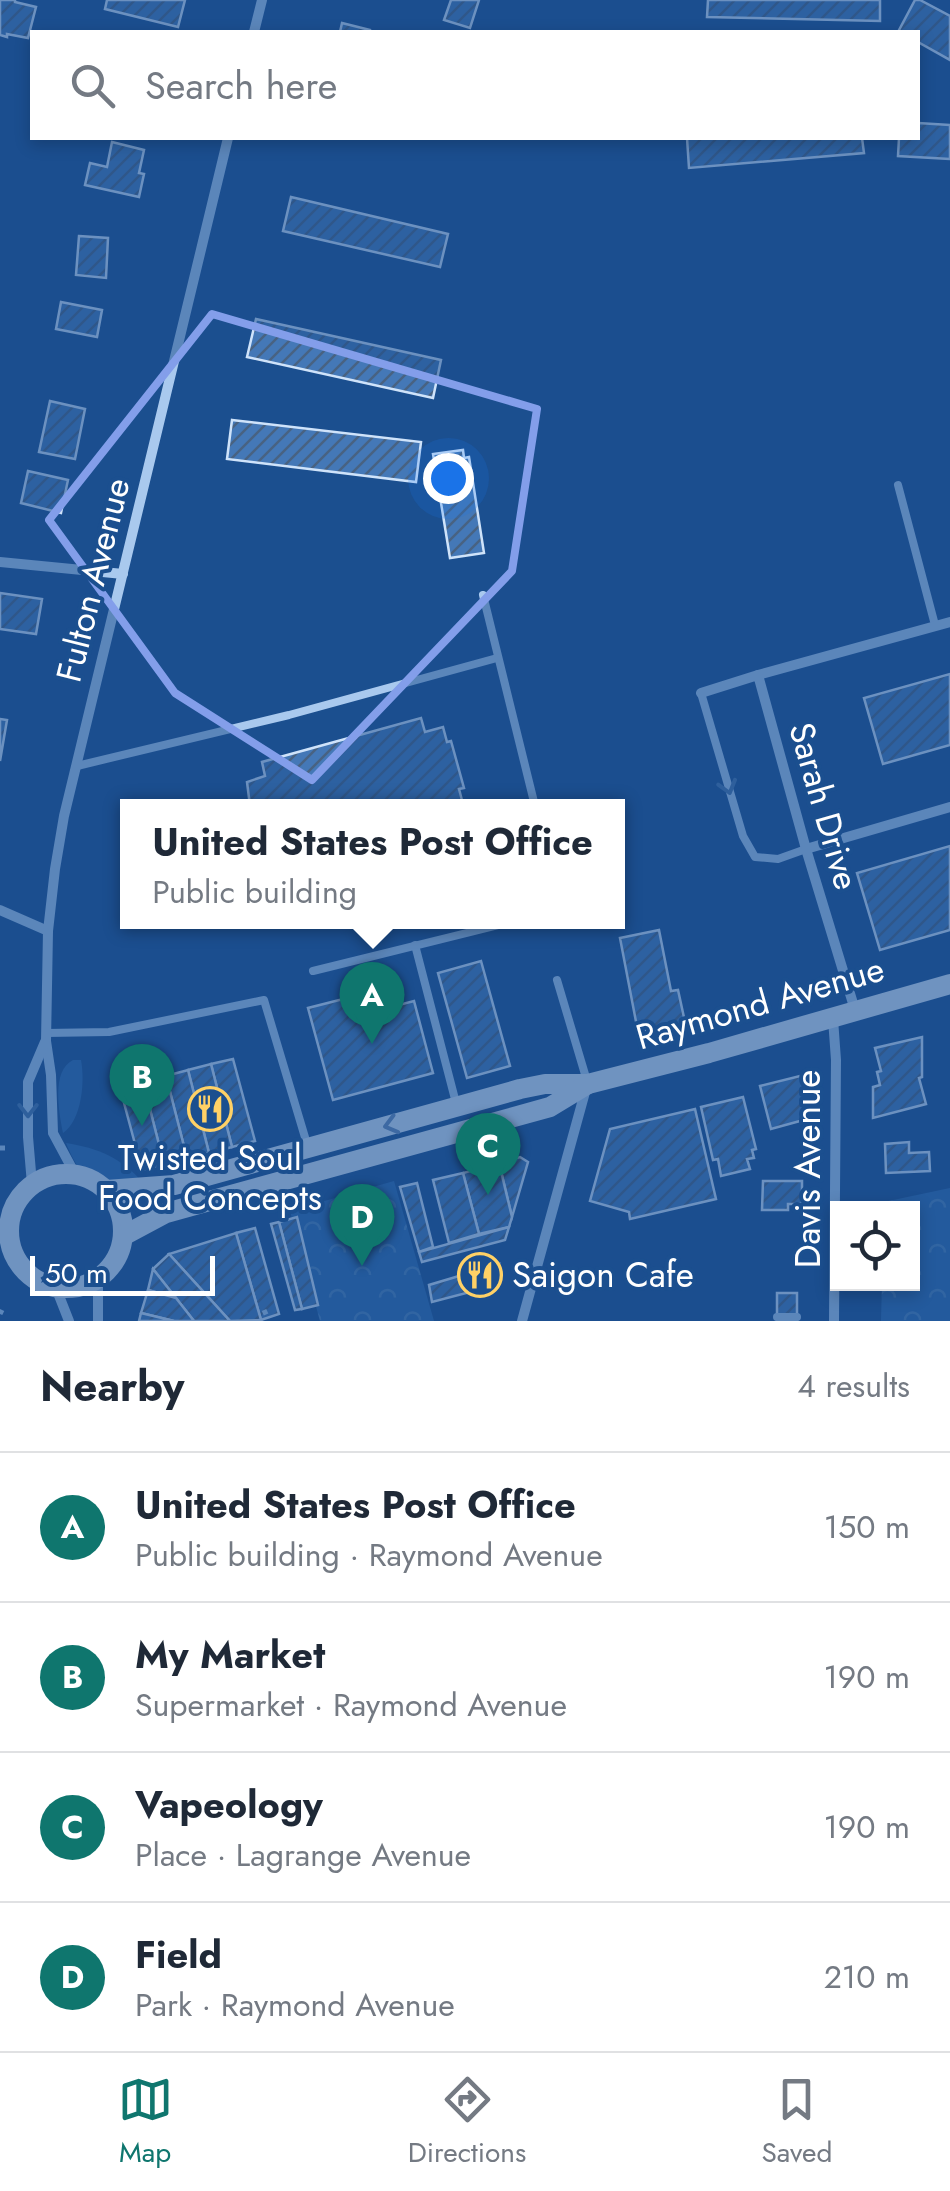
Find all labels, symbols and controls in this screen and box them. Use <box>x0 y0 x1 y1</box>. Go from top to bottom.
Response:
search box <box>30 30 920 140</box>
icon: search <box>65 58 120 113</box>
text: Search here <box>145 58 337 113</box>
your location <box>423 453 474 504</box>
street label: Fulton Avenue <box>44 473 142 687</box>
street label: Sarah Drive <box>776 717 872 895</box>
one-way arrow <box>716 778 737 795</box>
popup <box>120 799 625 929</box>
text: United States Post Office <box>152 814 593 869</box>
text: Public building <box>152 869 357 915</box>
street label: Raymond Avenue <box>630 944 890 1062</box>
pin: A <box>340 962 404 1044</box>
pin: B <box>110 1044 174 1126</box>
street label: Davis Avenue <box>783 1070 833 1268</box>
restaurant icon: Twisted Soul Food Concepts <box>187 1086 233 1132</box>
one-way arrow <box>17 1104 39 1119</box>
pin: C <box>456 1112 520 1195</box>
one-way arrow <box>383 1114 400 1135</box>
place label: Twisted Soul Food Concepts <box>98 1133 322 1223</box>
pin: D <box>330 1184 394 1266</box>
map controls <box>830 1201 920 1291</box>
button: locate <box>830 1201 920 1291</box>
place label: Saigon Cafe <box>512 1250 694 1300</box>
scale bar <box>30 1251 215 1296</box>
restaurant icon: Saigon Cafe <box>457 1252 503 1298</box>
text: 50 m <box>45 1253 108 1294</box>
text: Nearby <box>40 1356 184 1417</box>
text: 4 results <box>797 1363 910 1409</box>
text: United States Post Office <box>135 1477 576 1532</box>
text: A <box>61 1504 84 1550</box>
text: 150 m <box>824 1504 910 1550</box>
text: Public building · Raymond Avenue <box>135 1532 603 1578</box>
text: My Market <box>135 1627 325 1682</box>
text: B <box>62 1654 83 1700</box>
text: 190 m <box>823 1654 910 1700</box>
text: Supermarket · Raymond Avenue <box>135 1682 567 1728</box>
text: Vapeology <box>135 1777 323 1832</box>
text: C <box>61 1804 84 1850</box>
text: 190 m <box>823 1804 910 1850</box>
text: Place · Lagrange Avenue <box>135 1832 471 1878</box>
text: Field <box>135 1927 222 1982</box>
text: D <box>61 1954 84 2000</box>
text: 210 m <box>824 1954 910 2000</box>
text: Park · Raymond Avenue <box>135 1982 455 2028</box>
tab: Map <box>118 2072 173 2173</box>
tab: Directions <box>408 2072 526 2173</box>
tab: Saved <box>761 2072 832 2173</box>

